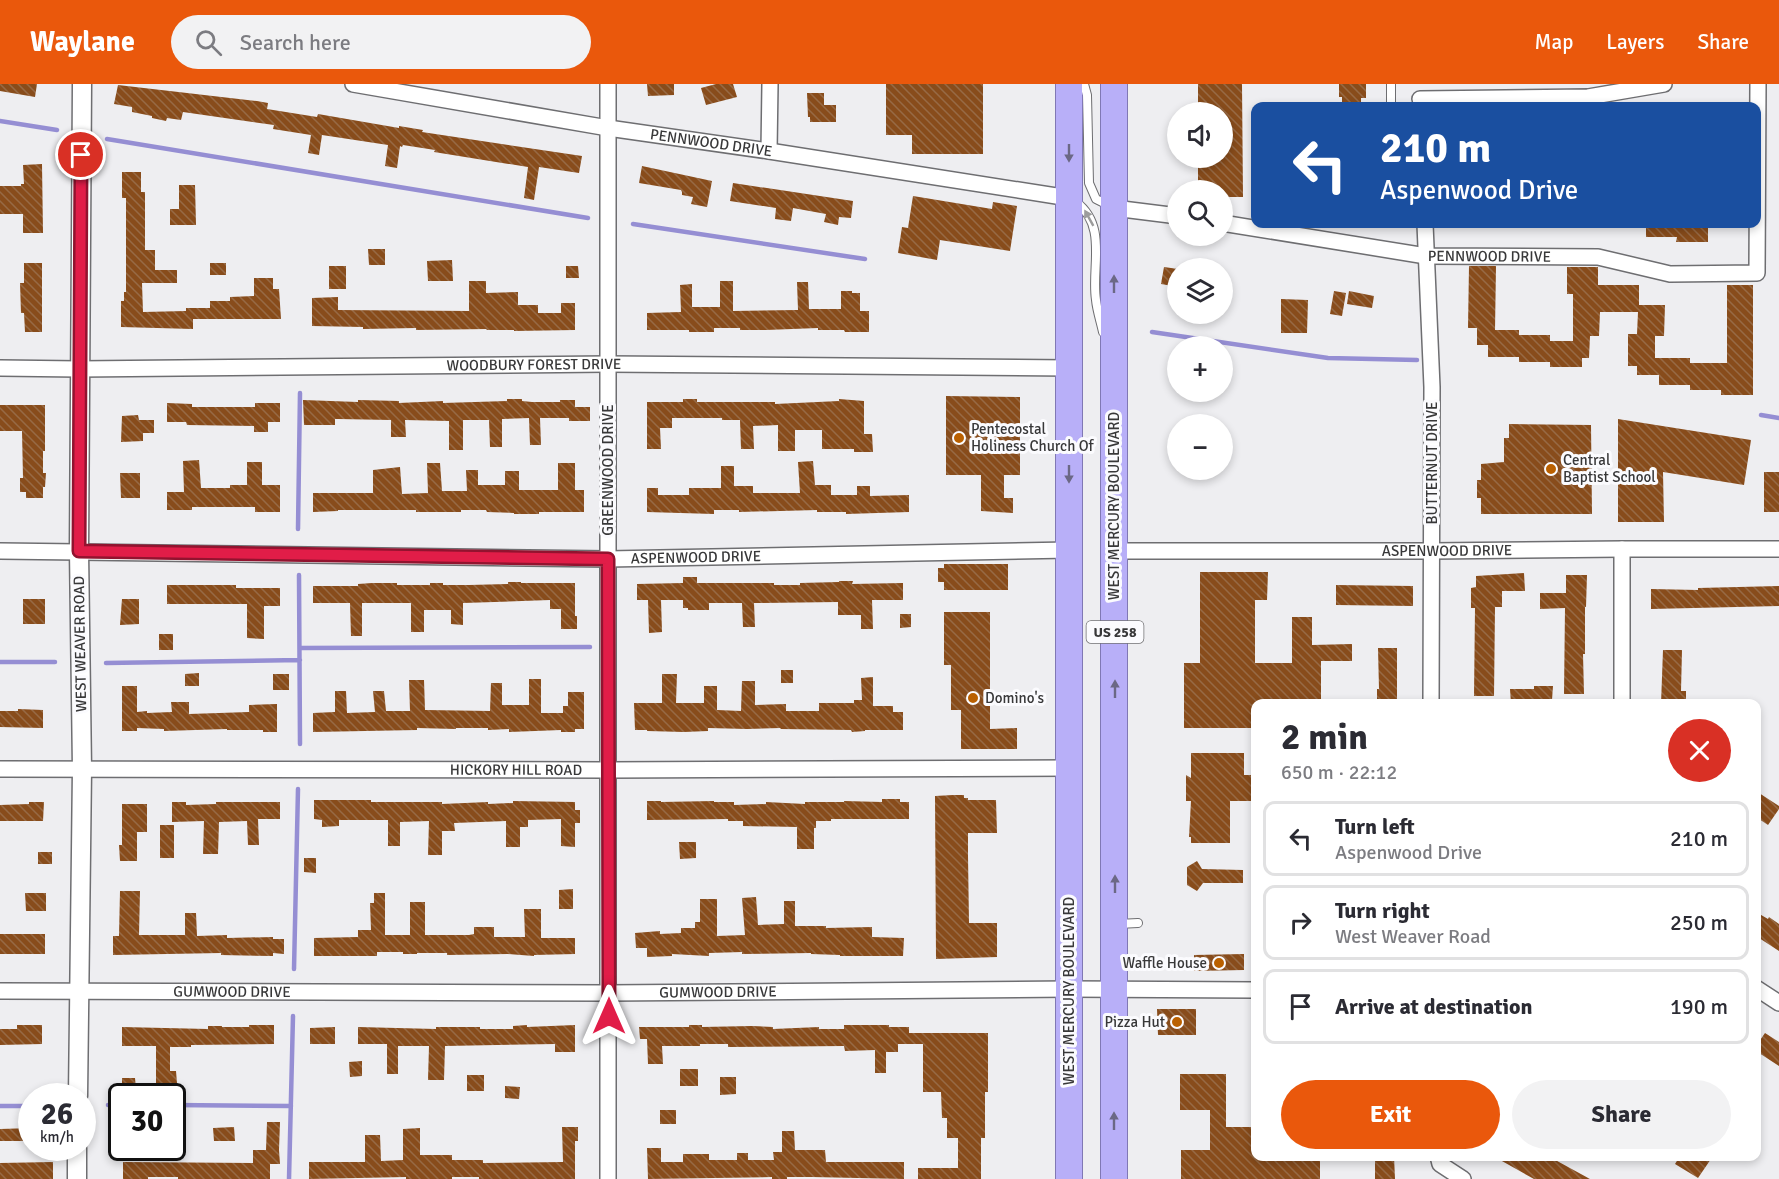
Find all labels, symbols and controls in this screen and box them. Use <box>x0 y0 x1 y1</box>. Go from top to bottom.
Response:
search box <box>171 15 591 69</box>
text: Waylane <box>30 25 135 59</box>
icon: search <box>192 26 225 59</box>
text: Search here <box>240 29 351 56</box>
text: Map <box>1535 29 1573 55</box>
text: Layers <box>1606 29 1664 55</box>
text: Share <box>1697 29 1749 55</box>
map controls <box>1167 102 1233 480</box>
button: sound <box>1167 102 1233 168</box>
text: 210 m <box>1380 123 1491 174</box>
street label: PENNWOOD DRIVE <box>649 125 773 160</box>
icon: left <box>1281 126 1359 204</box>
pin <box>55 129 106 180</box>
icon: arrive <box>64 138 97 171</box>
one-way arrow <box>1064 144 1074 163</box>
text: Aspenwood Drive <box>1380 174 1578 207</box>
button: search <box>1167 180 1233 246</box>
one-way arrow <box>1084 209 1094 226</box>
street label: PENNWOOD DRIVE <box>1428 247 1551 266</box>
button: layers <box>1167 258 1233 324</box>
one-way arrow <box>1109 274 1119 293</box>
button: + <box>1167 336 1233 402</box>
street label: WOODBURY FOREST DRIVE <box>446 355 621 375</box>
street label: BUTTERNUT DRIVE <box>1423 402 1441 524</box>
street label: GREENWOOD DRIVE <box>599 404 617 536</box>
street label: WEST MERCURY BOULEVARD <box>1105 412 1123 600</box>
button: − <box>1167 414 1233 480</box>
place label: Pentecostal Holiness Church Of <box>971 420 1095 455</box>
marker: Pentecostal Holiness Church Of <box>952 431 966 445</box>
place label: Central Baptist School <box>1563 451 1656 486</box>
marker: Central Baptist School <box>1544 462 1558 476</box>
one-way arrow <box>1064 465 1074 484</box>
street label: ASPENWOOD DRIVE <box>1382 541 1512 560</box>
street label: ASPENWOOD DRIVE <box>631 547 761 568</box>
street label: WEST WEAVER ROAD <box>70 576 90 712</box>
road number: US 258 <box>1086 621 1144 643</box>
one-way arrow <box>1110 679 1120 698</box>
place label: Domino's <box>985 689 1045 707</box>
marker: Domino's <box>966 691 980 705</box>
text: 2 min <box>1281 715 1368 760</box>
button: close <box>1668 719 1731 782</box>
text: 650 m · 22:12 <box>1281 760 1397 785</box>
street label: HICKORY HILL ROAD <box>450 761 582 779</box>
text: Turn left <box>1335 813 1415 840</box>
icon: left <box>1284 822 1317 855</box>
text: 210 m <box>1670 825 1728 852</box>
text: Aspenwood Drive <box>1335 840 1482 865</box>
one-way arrow <box>1110 874 1120 893</box>
street label: WEST MERCURY BOULEVARD <box>1060 897 1078 1085</box>
text: Turn right <box>1335 897 1430 924</box>
icon: right <box>1284 906 1317 939</box>
text: 250 m <box>1670 909 1728 936</box>
text: West Weaver Road <box>1335 924 1491 949</box>
place label: Waffle House <box>1123 954 1207 972</box>
marker: Waffle House <box>1212 956 1226 970</box>
street label: GUMWOOD DRIVE <box>173 983 291 1001</box>
street label: GUMWOOD DRIVE <box>659 983 777 1002</box>
position arrow <box>577 984 641 1048</box>
icon: arrive <box>1284 990 1317 1023</box>
text: Arrive at destination <box>1335 993 1532 1020</box>
text: 190 m <box>1670 993 1728 1020</box>
place label: Pizza Hut <box>1105 1013 1165 1031</box>
marker: Pizza Hut <box>1170 1015 1184 1029</box>
button: Exit <box>1281 1080 1500 1149</box>
button: Share <box>1512 1080 1731 1149</box>
speed limit sign: 30 <box>108 1083 186 1161</box>
text: 26 <box>41 1096 73 1133</box>
one-way arrow <box>1109 1111 1119 1130</box>
text: km/h <box>40 1128 74 1146</box>

